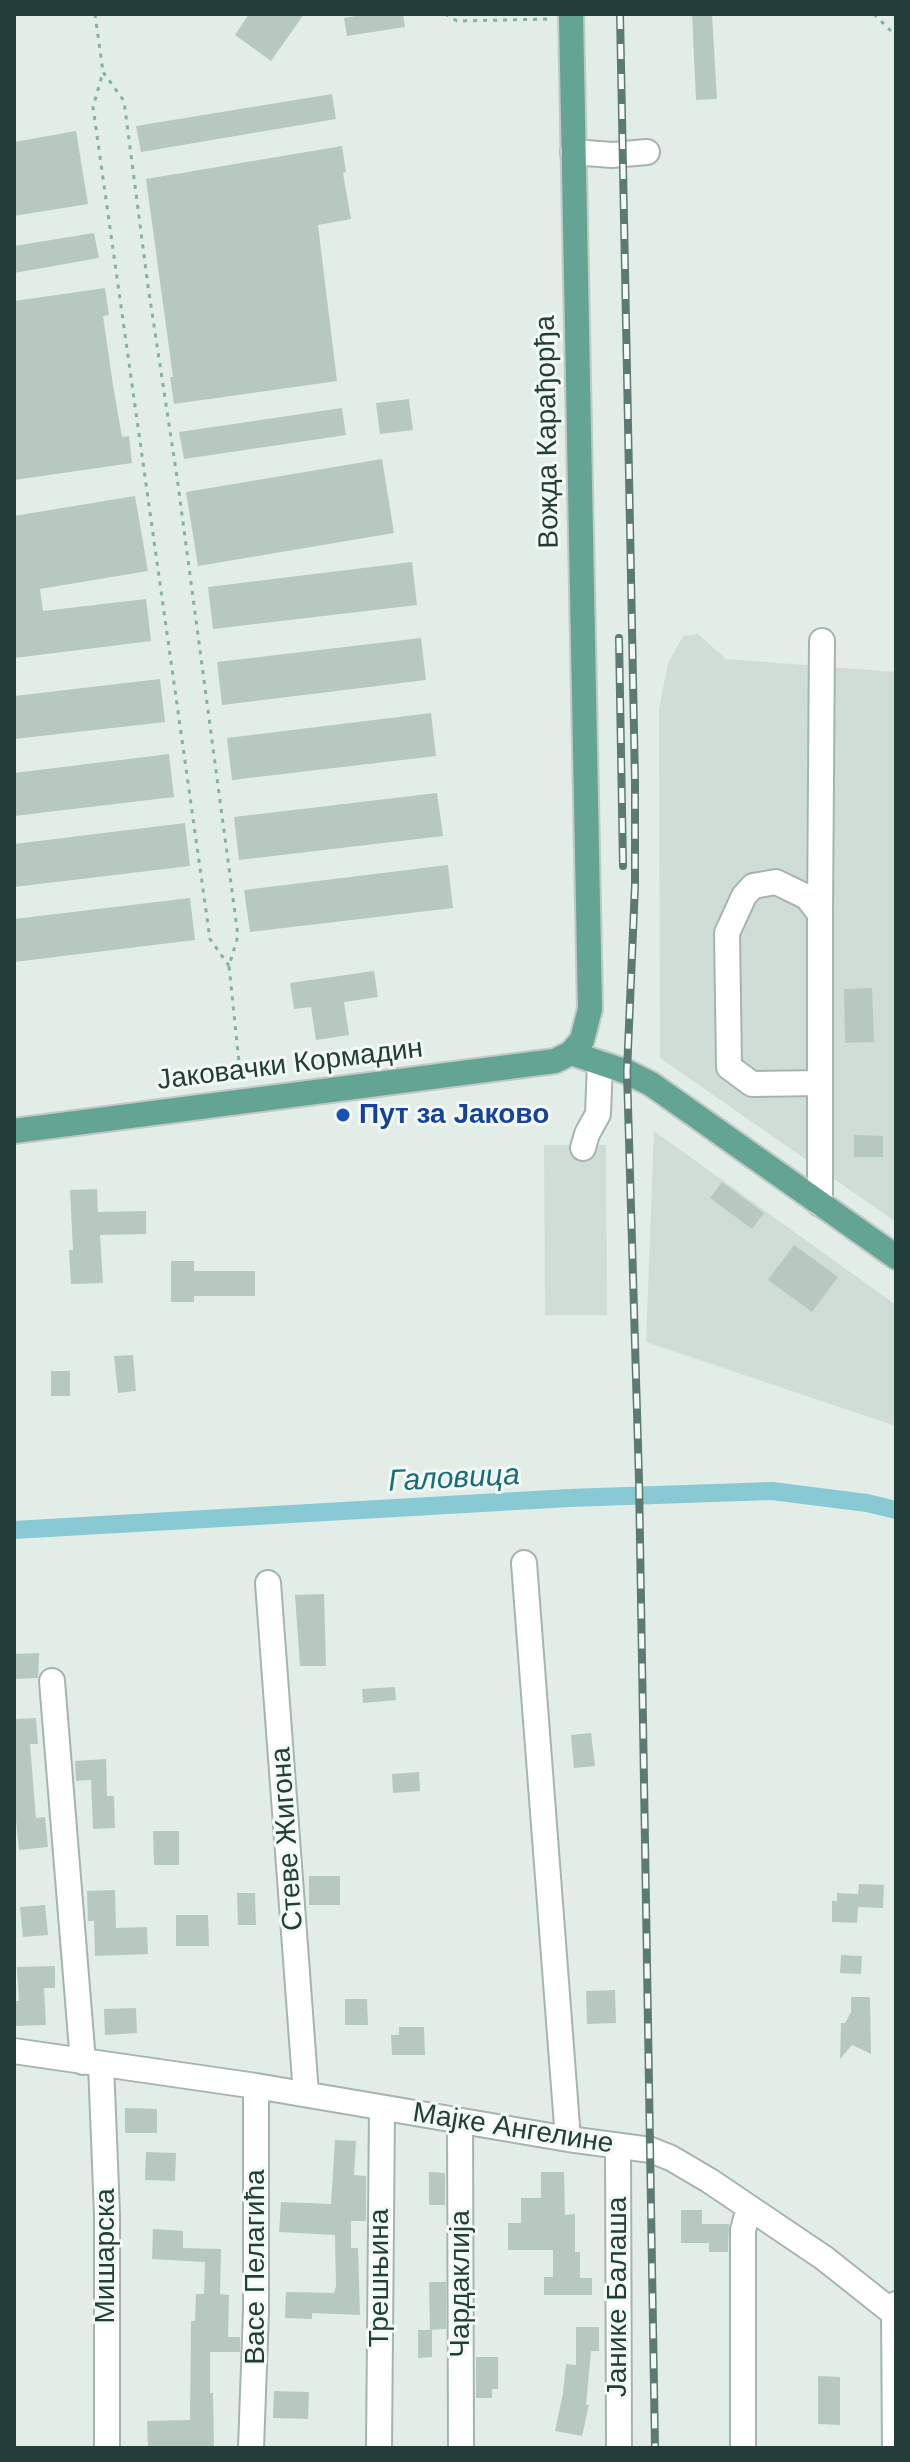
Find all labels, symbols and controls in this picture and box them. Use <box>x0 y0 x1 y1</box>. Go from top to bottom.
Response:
street label: Вожда Карађорђа <box>529 315 567 549</box>
street label: Јаковачки Кормадин <box>155 1032 425 1098</box>
place label: Пут за Јаково <box>359 1098 549 1132</box>
marker: Пут за Јаково <box>334 1106 352 1124</box>
water label: Галовица <box>387 1458 521 1500</box>
street label: Стеве Жигона <box>265 1746 311 1932</box>
street label: Мајке Ангелине <box>410 2097 616 2161</box>
street label: Васе Пелагића <box>239 2169 273 2365</box>
street label: Мишарска <box>89 2188 123 2324</box>
street label: Јанике Балаша <box>601 2197 635 2397</box>
street label: Трешњина <box>363 2209 397 2347</box>
street label: Чардаклија <box>444 2210 478 2358</box>

